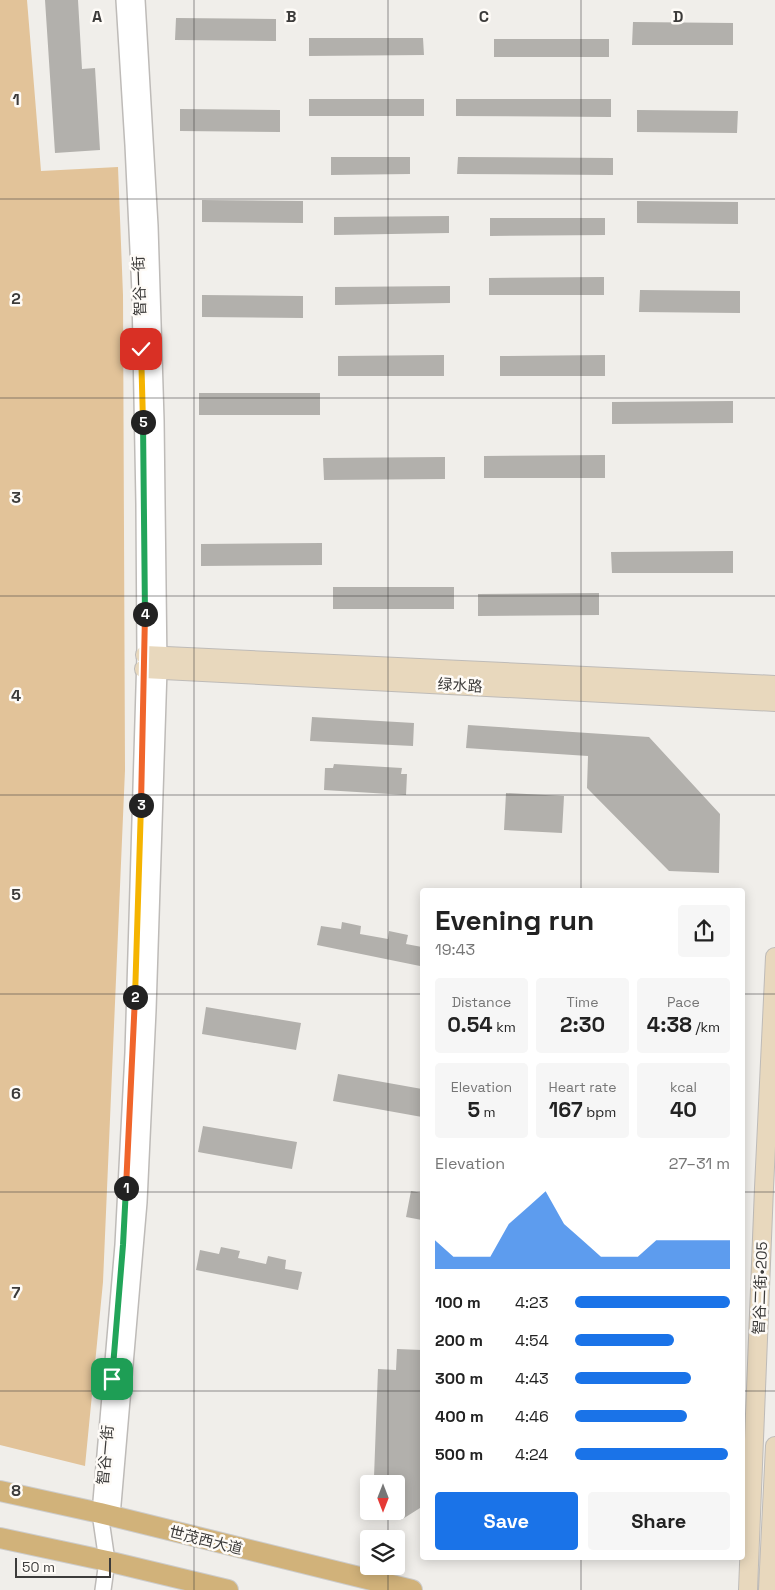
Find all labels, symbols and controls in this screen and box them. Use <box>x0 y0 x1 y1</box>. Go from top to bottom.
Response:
text: A <box>92 6 102 27</box>
text: B <box>286 6 296 27</box>
text: C <box>479 6 489 27</box>
text: D <box>673 6 683 27</box>
text: 1 <box>12 89 20 110</box>
street label: 智谷一街 <box>128 256 150 316</box>
text: 2 <box>11 288 21 309</box>
pin <box>120 328 162 370</box>
icon: check <box>127 335 155 363</box>
pin: 5 <box>130 410 156 434</box>
text: 5 <box>139 413 148 431</box>
text: 3 <box>11 487 21 508</box>
pin: 4 <box>132 602 158 626</box>
text: 4 <box>141 605 150 623</box>
street label: 绿水路 <box>437 674 483 696</box>
text: 4 <box>11 685 21 706</box>
pin: 3 <box>128 792 154 818</box>
text: 3 <box>137 796 146 814</box>
text: 5 <box>11 884 21 905</box>
text: Evening run <box>435 902 594 938</box>
button: share <box>678 905 730 957</box>
text: 19:43 <box>435 939 475 960</box>
pin: 2 <box>122 984 148 1010</box>
text: 2 <box>131 988 140 1006</box>
text: Distance <box>452 993 511 1011</box>
text: Time <box>567 993 598 1011</box>
text: Pace <box>667 993 700 1011</box>
text: 0.54 <box>447 1011 493 1038</box>
text: 2:30 <box>560 1011 605 1038</box>
text: 4:38 <box>647 1011 692 1038</box>
text: km <box>493 1018 516 1036</box>
text: /km <box>692 1018 720 1036</box>
text: Elevation <box>451 1078 512 1096</box>
text: Heart rate <box>549 1078 616 1096</box>
text: kcal <box>670 1078 697 1096</box>
text: 6 <box>11 1083 21 1104</box>
text: 5 <box>467 1096 480 1123</box>
text: 167 <box>549 1096 583 1123</box>
text: 40 <box>670 1096 697 1123</box>
text: m <box>480 1103 496 1121</box>
text: bpm <box>583 1103 616 1121</box>
text: Elevation <box>435 1153 505 1174</box>
text: 27–31 m <box>669 1153 730 1174</box>
pin: 1 <box>114 1176 138 1200</box>
text: 1 <box>123 1179 130 1197</box>
street label: 智谷二街•205 <box>749 1241 771 1335</box>
text: 7 <box>12 1282 21 1303</box>
text: 100 m <box>435 1292 481 1313</box>
text: 4:23 <box>515 1292 548 1313</box>
text: 200 m <box>435 1330 483 1351</box>
text: 4:54 <box>515 1330 549 1351</box>
pin <box>91 1358 133 1400</box>
icon: arrive <box>98 1365 126 1393</box>
text: 300 m <box>435 1368 483 1389</box>
text: 4:43 <box>515 1368 549 1389</box>
text: 400 m <box>435 1406 484 1427</box>
text: 4:46 <box>515 1406 549 1427</box>
street label: 智谷一街 <box>93 1424 117 1486</box>
text: 500 m <box>435 1444 483 1465</box>
text: 4:24 <box>515 1444 548 1465</box>
north arrow <box>360 1475 405 1520</box>
map controls <box>360 1475 405 1575</box>
text: 8 <box>11 1480 21 1501</box>
button: Save <box>435 1492 578 1550</box>
button: Share <box>588 1492 730 1550</box>
street label: 世茂西大道 <box>167 1522 245 1558</box>
button: layers <box>360 1530 405 1575</box>
scale bar <box>15 1555 111 1578</box>
text: 50 m <box>22 1558 55 1576</box>

